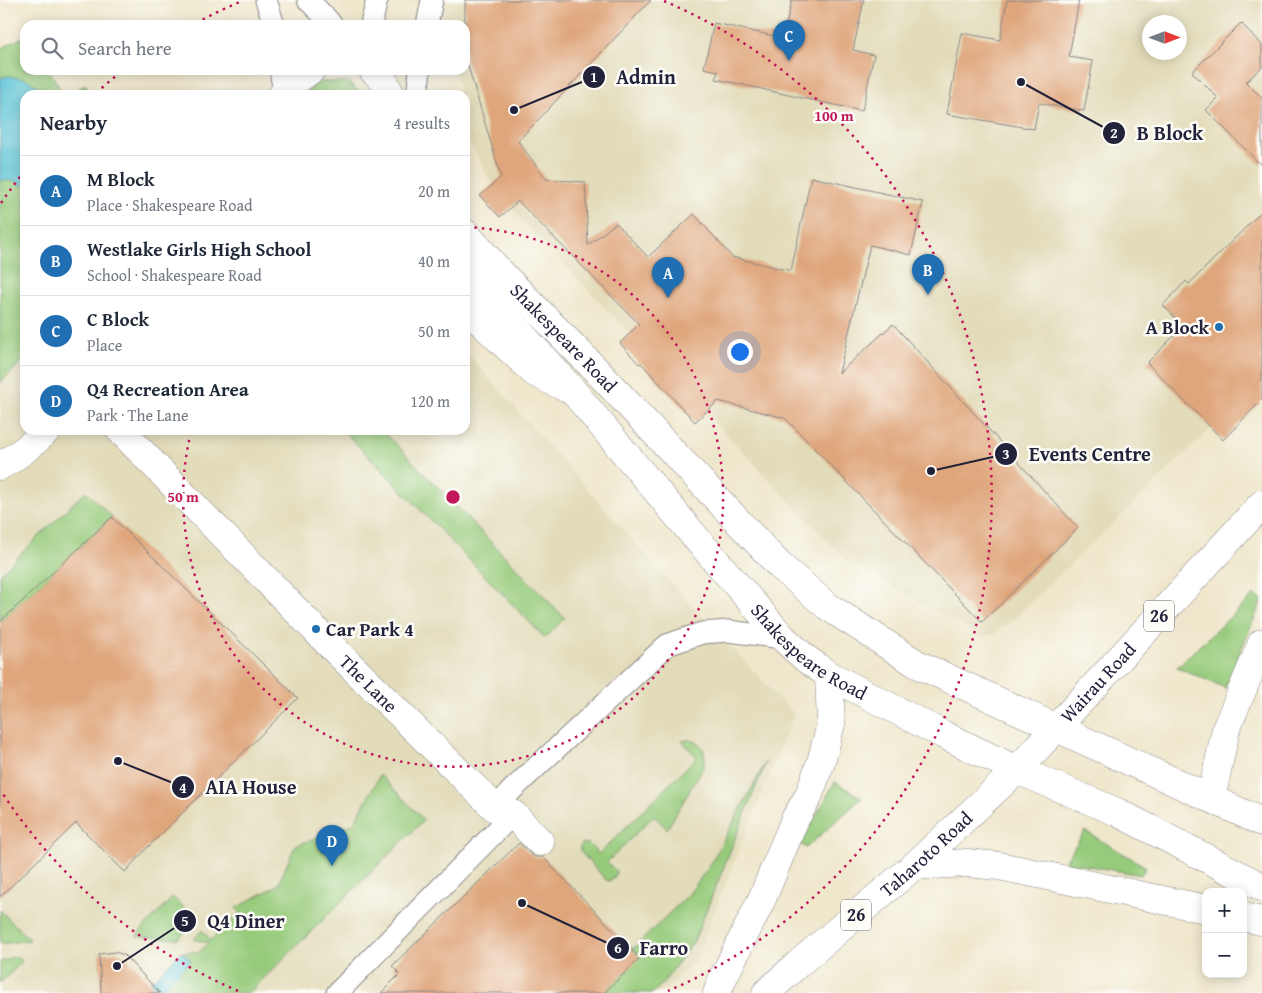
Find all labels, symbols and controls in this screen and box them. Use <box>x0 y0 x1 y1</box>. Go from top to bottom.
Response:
north arrow <box>1142 15 1187 60</box>
search box <box>20 20 470 75</box>
pin: C <box>773 20 805 61</box>
icon: search <box>38 34 66 62</box>
text: Search here <box>78 34 172 62</box>
callout: Admin <box>581 59 686 94</box>
text: Admin <box>616 62 676 91</box>
text: 1 <box>590 66 598 87</box>
text: 100 m <box>814 105 854 126</box>
text: Nearby <box>40 107 107 138</box>
text: 4 results <box>393 111 450 135</box>
callout: B Block <box>1101 115 1213 150</box>
text: B Block <box>1137 118 1204 147</box>
text: 2 <box>1110 122 1118 143</box>
text: M Block <box>87 165 155 193</box>
text: A <box>51 179 61 203</box>
text: 20 m <box>418 179 450 203</box>
text: Place · Shakespeare Road <box>87 193 253 217</box>
text: Westlake Girls High School <box>87 235 311 263</box>
text: B <box>51 249 61 273</box>
text: 40 m <box>418 249 450 273</box>
pin: B <box>912 254 944 295</box>
pin: A <box>652 257 684 298</box>
text: School · Shakespeare Road <box>87 263 262 287</box>
street label: Shakespeare Road <box>504 276 625 399</box>
text: C Block <box>87 305 149 333</box>
place label: A Block <box>1146 313 1209 341</box>
text: C <box>51 319 61 343</box>
text: 50 m <box>418 319 450 343</box>
marker: A Block <box>1213 321 1225 333</box>
text: Place <box>87 333 122 357</box>
your location <box>727 339 753 365</box>
text: Q4 Recreation Area <box>87 375 249 403</box>
text: D <box>51 389 61 413</box>
text: 120 m <box>410 389 450 413</box>
text: Park · The Lane <box>87 403 188 427</box>
callout: Events Centre <box>994 437 1161 472</box>
text: Events Centre <box>1029 439 1151 468</box>
text: 3 <box>1002 443 1010 464</box>
text: 50 m <box>167 486 199 507</box>
centre of rings <box>444 488 462 506</box>
street label: Shakespeare Road <box>744 597 873 707</box>
road number: 26 <box>1144 600 1174 632</box>
place label: Car Park 4 <box>326 615 414 643</box>
marker: Car Park 4 <box>310 623 322 635</box>
street label: Wairau Road <box>1053 635 1143 729</box>
street label: The Lane <box>333 648 404 719</box>
callout: AIA House <box>171 770 307 805</box>
text: AIA House <box>205 772 297 801</box>
text: 4 <box>179 777 187 798</box>
street label: Taharoto Road <box>874 804 979 903</box>
pin: D <box>316 825 348 866</box>
map controls <box>1202 888 1247 978</box>
button: + <box>1202 888 1247 933</box>
road number: 26 <box>841 900 871 930</box>
callout: Q4 Diner <box>172 903 295 938</box>
text: Q4 Diner <box>207 906 285 935</box>
text: 5 <box>181 910 189 931</box>
callout: Farro <box>605 930 699 965</box>
text: Farro <box>640 933 689 962</box>
button: − <box>1202 933 1247 978</box>
text: 6 <box>614 937 622 958</box>

